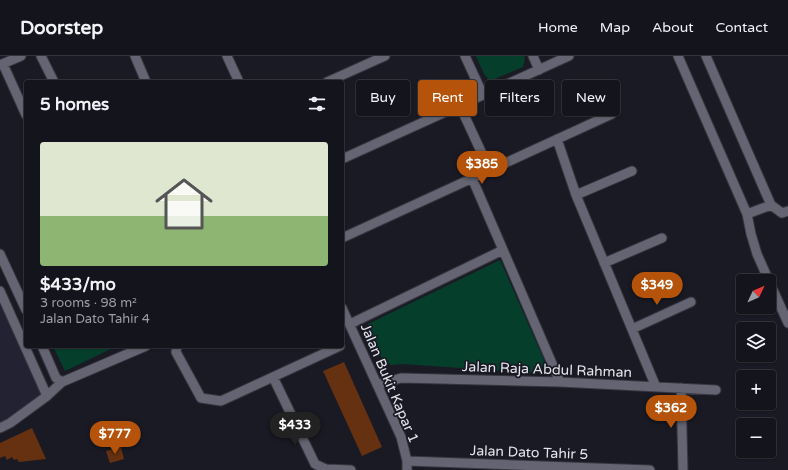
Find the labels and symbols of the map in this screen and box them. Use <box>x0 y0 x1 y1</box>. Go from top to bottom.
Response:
pin: $385 <box>458 151 506 185</box>
pin: $349 <box>633 272 681 306</box>
north arrow <box>736 274 776 314</box>
street label: Jalan Bukit Kapar 1 <box>357 321 422 445</box>
street label: Jalan Raja Abdul Rahman <box>462 358 632 381</box>
pin: $362 <box>647 395 695 429</box>
pin: $433 <box>271 412 319 446</box>
pin: $777 <box>91 421 139 455</box>
street label: Jalan Dato Tahir 5 <box>469 442 588 463</box>

